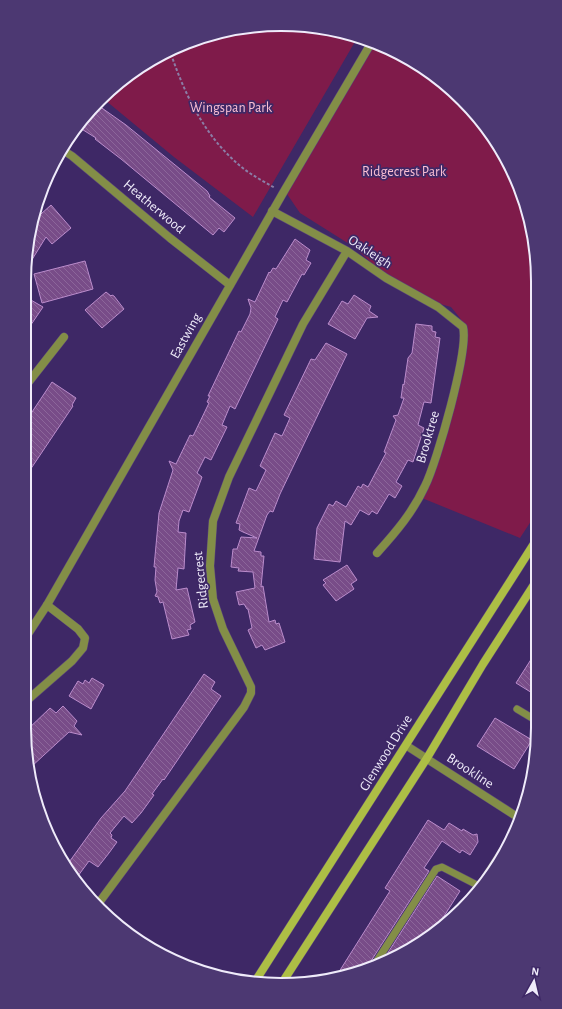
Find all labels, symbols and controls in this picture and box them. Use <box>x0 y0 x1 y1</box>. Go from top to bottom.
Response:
park label: Wingspan Park <box>190 101 273 115</box>
park label: Ridgecrest Park <box>362 165 447 179</box>
street label: Heatherwood <box>121 177 187 237</box>
street label: Oakleigh <box>346 233 394 271</box>
street label: Eastwing <box>168 311 204 361</box>
street label: Brooktree <box>414 409 442 465</box>
street label: Ridgecrest <box>191 550 211 609</box>
street label: Glenwood Drive <box>357 712 415 794</box>
street label: Brookline <box>444 751 496 791</box>
north arrow <box>514 961 554 1001</box>
text: N <box>531 966 540 978</box>

